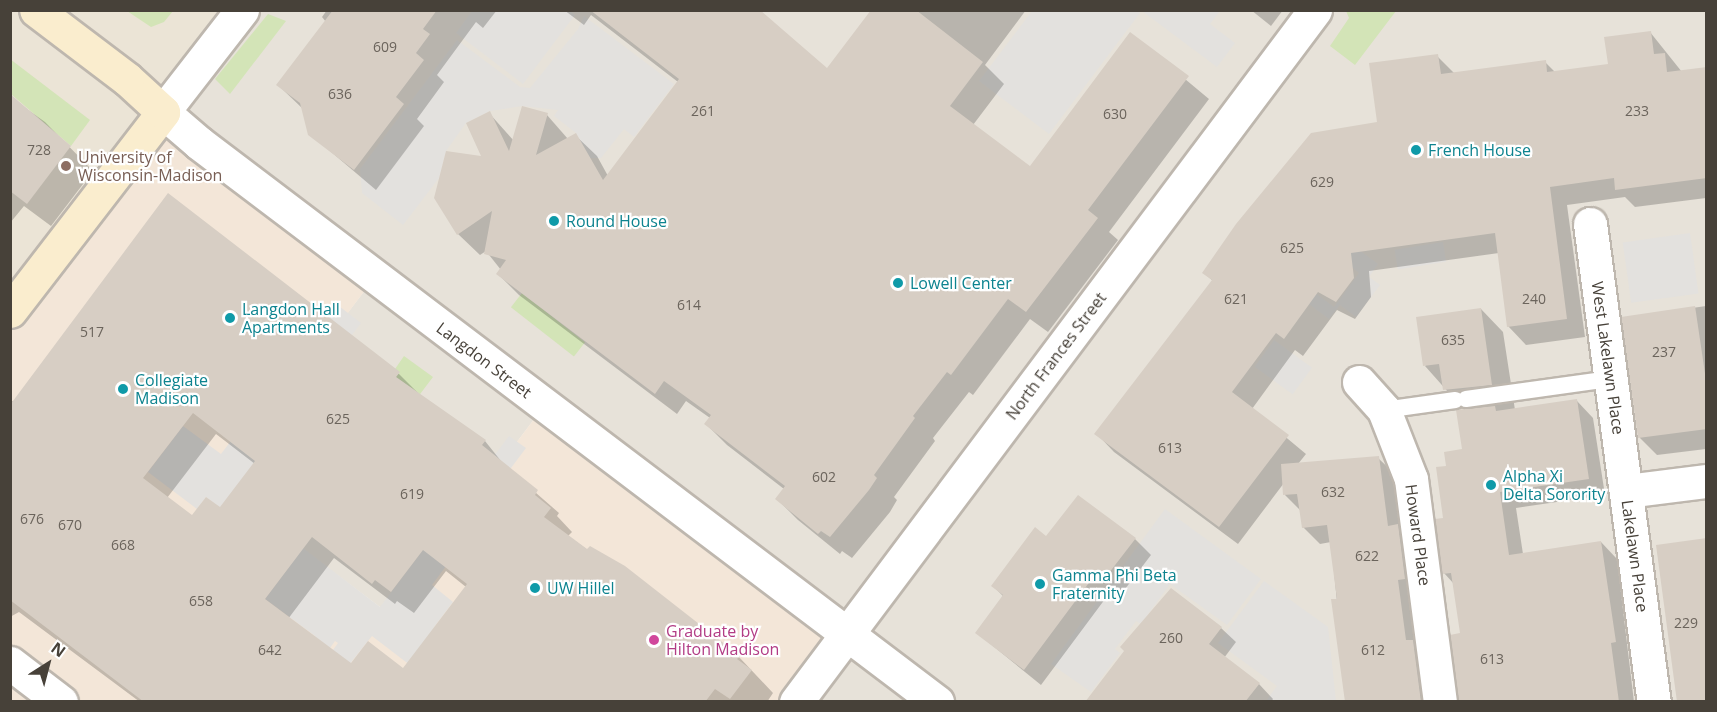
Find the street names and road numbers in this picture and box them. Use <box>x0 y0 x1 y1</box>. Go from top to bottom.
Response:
street label: West Lakelawn Place <box>1588 280 1628 436</box>
street label: North Frances Street <box>1002 289 1110 423</box>
street label: Langdon Street <box>433 318 535 402</box>
street label: Howard Place <box>1401 483 1435 587</box>
street label: Lakelawn Place <box>1618 499 1652 613</box>

